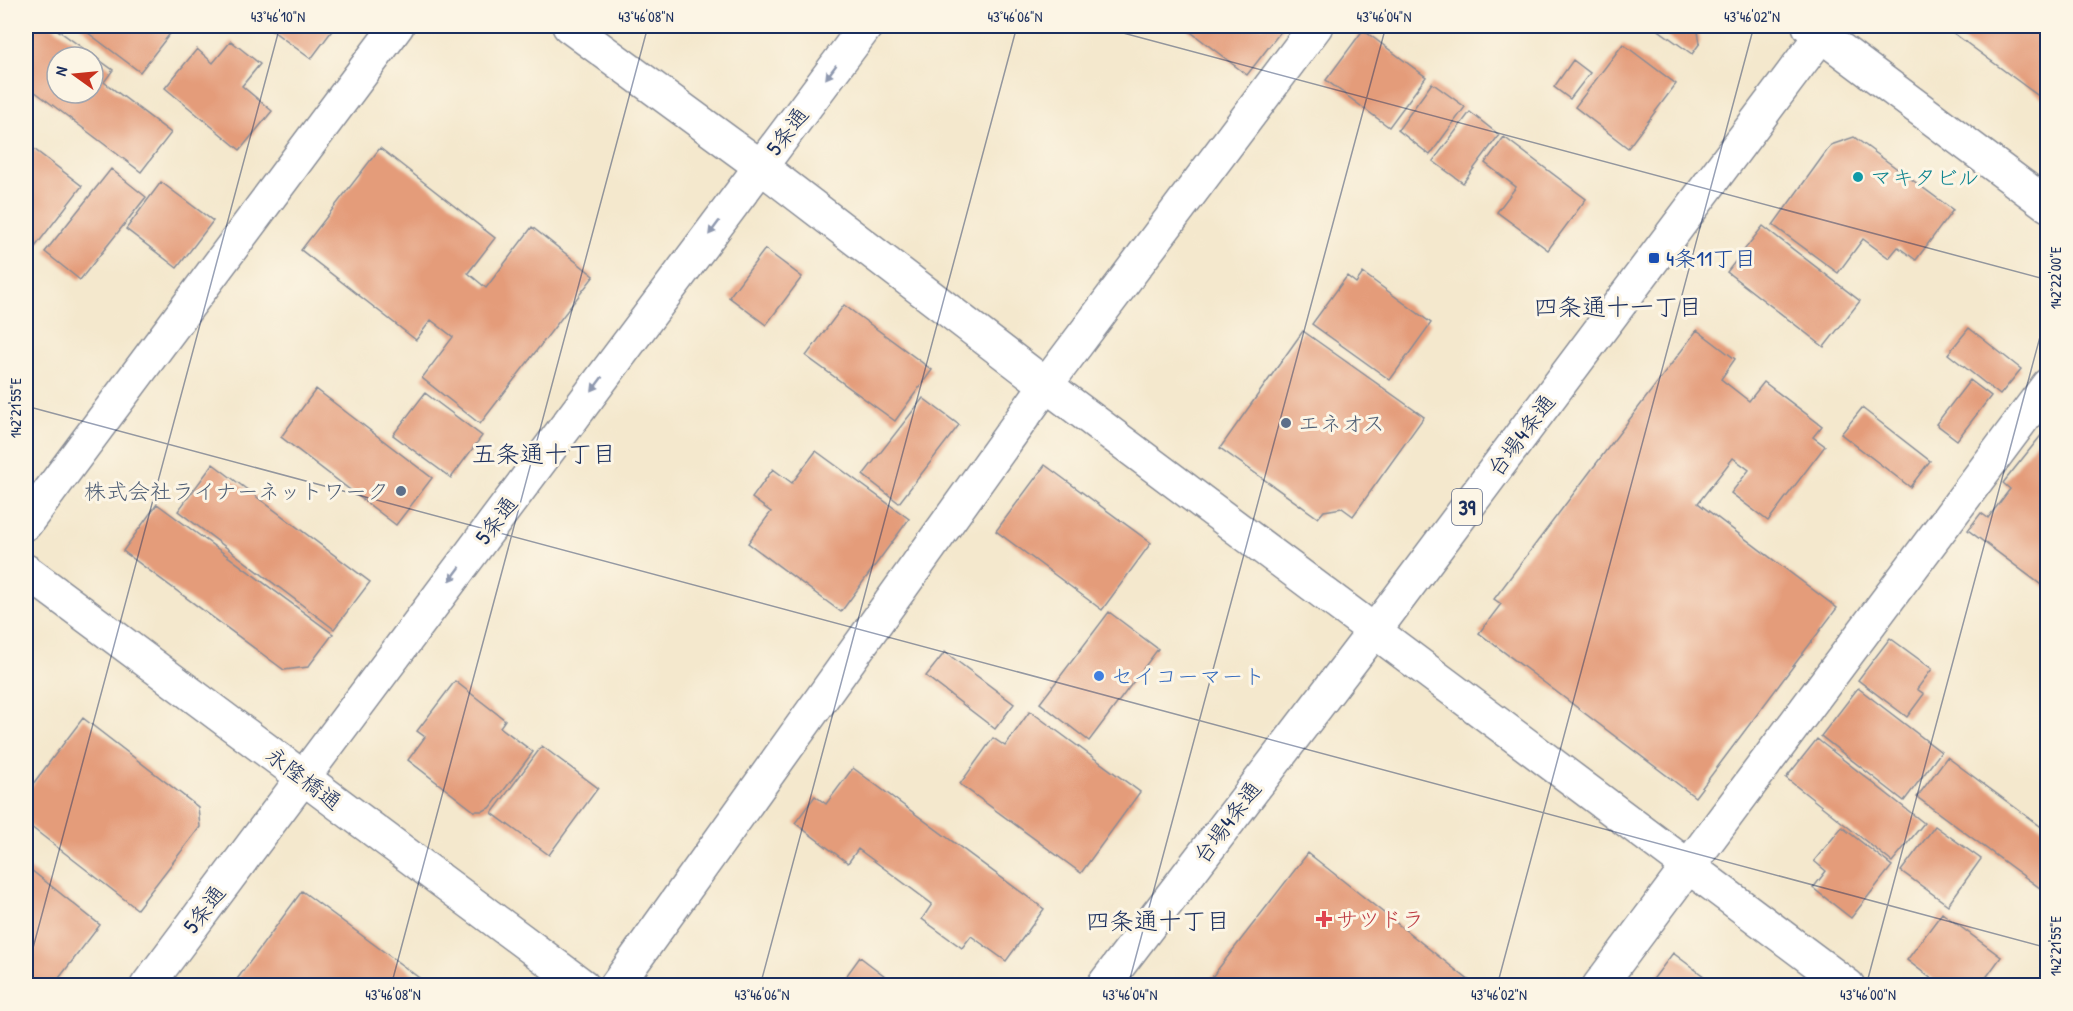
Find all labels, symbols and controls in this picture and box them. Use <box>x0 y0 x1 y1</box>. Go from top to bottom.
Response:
text: 43°46'10"N <box>251 6 305 27</box>
text: 43°46'08"N <box>618 6 674 27</box>
text: 43°46'06"N <box>987 6 1043 27</box>
text: 43°46'04"N <box>1357 6 1411 27</box>
text: 43°46'02"N <box>1724 6 1780 27</box>
north arrow <box>45 45 105 105</box>
text: N <box>49 64 72 78</box>
one-way arrow <box>826 65 838 80</box>
street label: 5条通 <box>759 101 815 161</box>
place label: マキタビル <box>1870 162 1980 192</box>
marker: マキタビル <box>1851 170 1865 184</box>
one-way arrow <box>708 220 720 236</box>
place label: 4条11丁目 <box>1666 243 1756 273</box>
text: 142°22'00"E <box>2045 246 2066 309</box>
marker: 4条11丁目 <box>1647 251 1661 265</box>
district label: 四条通十一丁目 <box>1534 290 1702 322</box>
one-way arrow <box>591 376 603 392</box>
text: 142°21'55"E <box>5 377 26 438</box>
street label: 台場4条通 <box>1480 388 1562 482</box>
place label: エネオス <box>1298 408 1385 438</box>
marker: エネオス <box>1279 416 1293 430</box>
district label: 五条通十丁目 <box>472 437 616 469</box>
place label: 株式会社ライナーネットワーク <box>84 476 389 506</box>
marker: 株式会社ライナーネットワーク <box>394 484 408 498</box>
road number: 39 <box>1452 489 1482 525</box>
street label: 5条通 <box>468 490 524 550</box>
one-way arrow <box>449 565 461 581</box>
place label: セイコーマート <box>1111 661 1265 691</box>
marker: セイコーマート <box>1092 669 1106 683</box>
street label: 永隆橋通 <box>260 740 348 816</box>
street label: 台場4条通 <box>1186 775 1268 869</box>
street label: 5条通 <box>176 879 232 939</box>
district label: 四条通十丁目 <box>1086 904 1230 936</box>
place label: サツドラ <box>1336 904 1424 934</box>
marker: サツドラ <box>1317 912 1331 926</box>
text: 142°21'55"E <box>2045 915 2066 976</box>
text: 43°46'08"N <box>365 984 421 1005</box>
text: 43°46'06"N <box>734 984 790 1005</box>
text: 43°46'04"N <box>1103 984 1157 1005</box>
text: 43°46'02"N <box>1471 984 1527 1005</box>
text: 43°46'00"N <box>1840 984 1896 1005</box>

